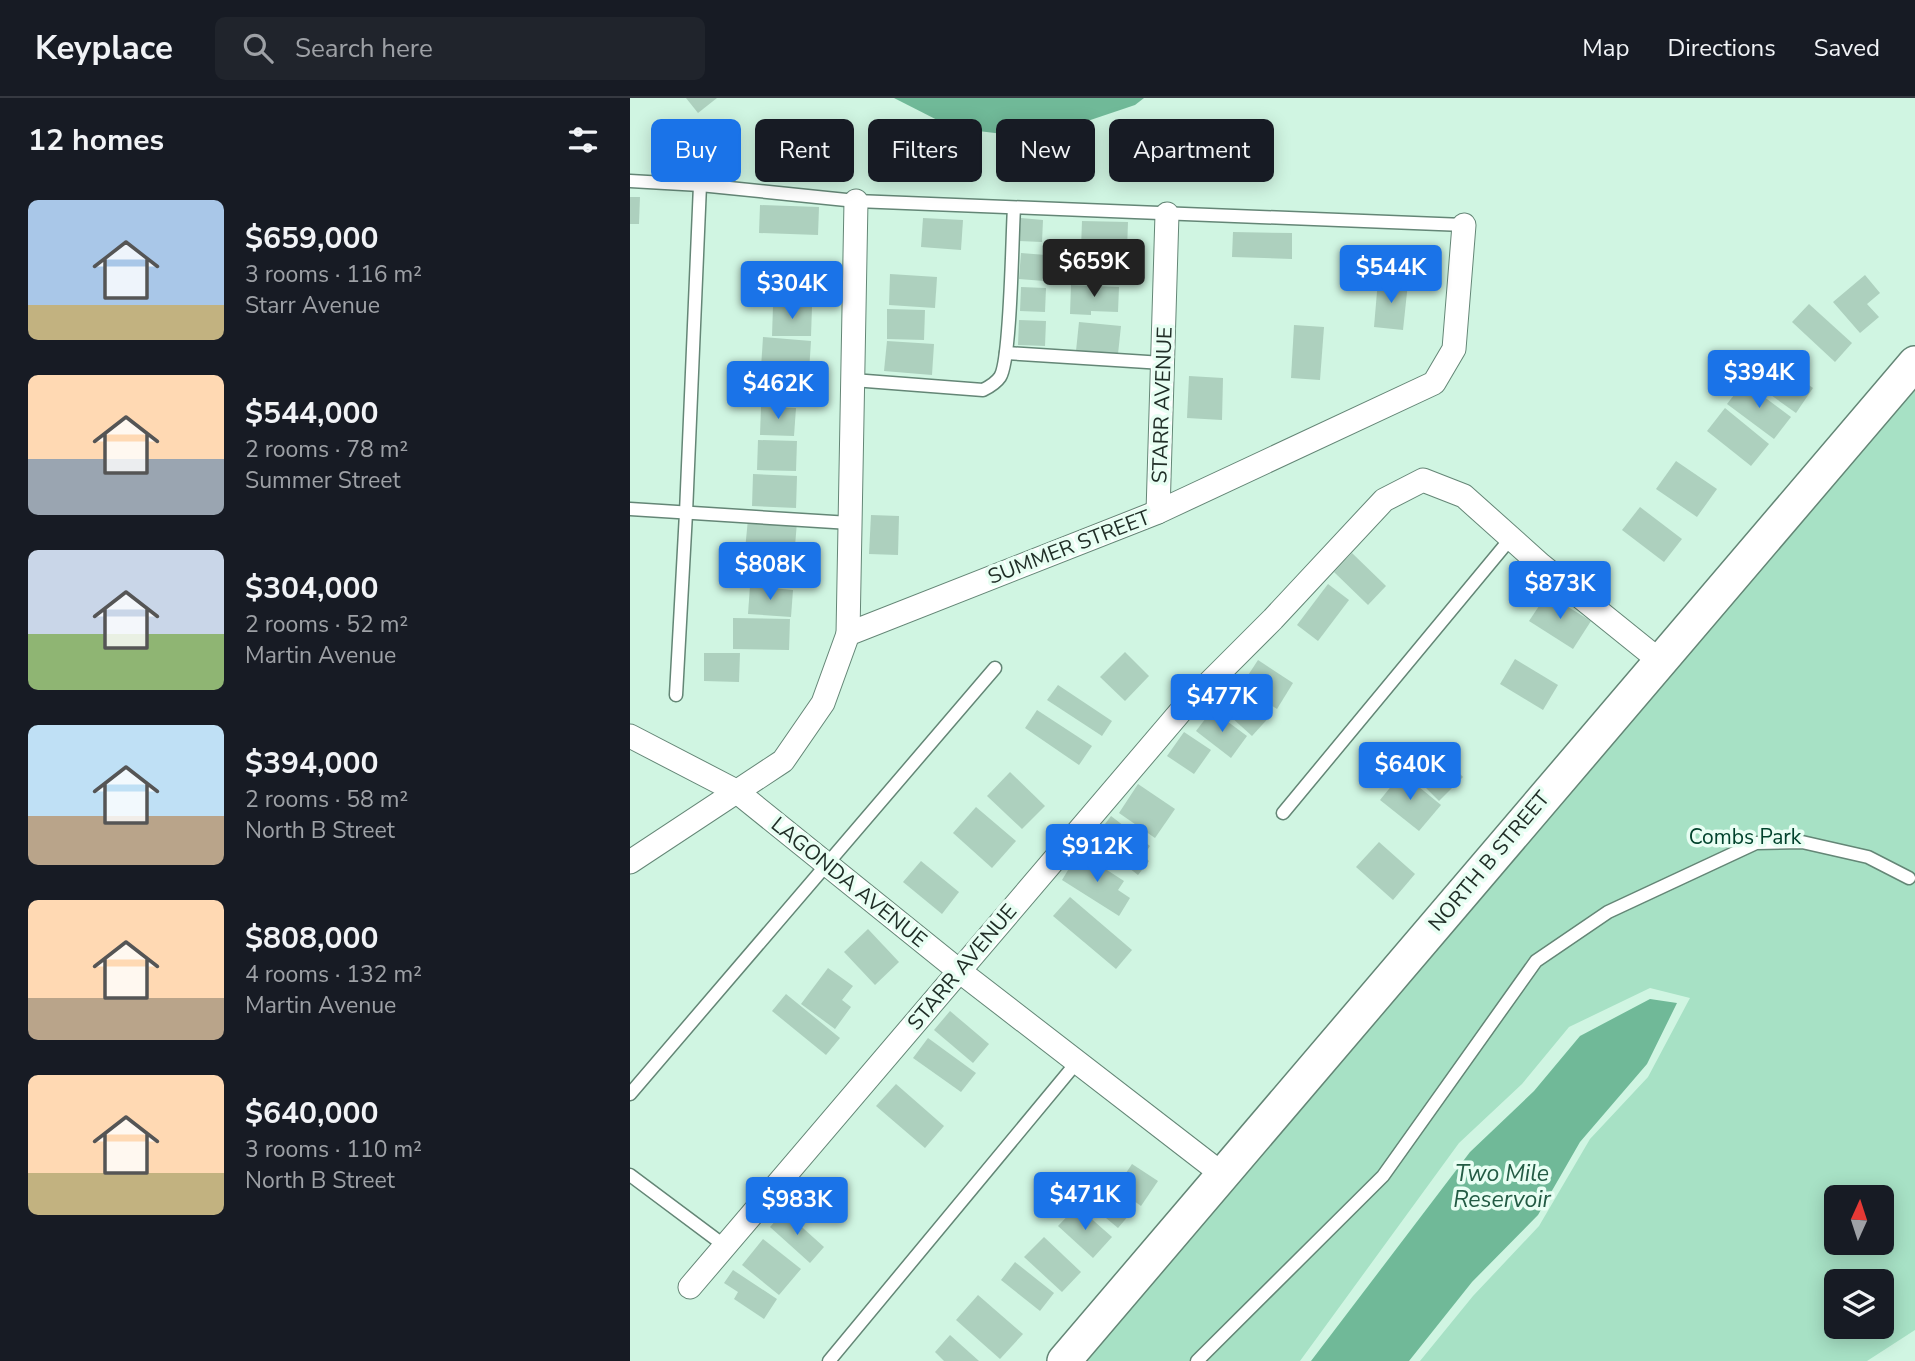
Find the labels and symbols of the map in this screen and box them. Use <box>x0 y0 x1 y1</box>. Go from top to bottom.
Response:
pin: $659K <box>1045 240 1143 299</box>
pin: $544K <box>1342 246 1440 305</box>
pin: $304K <box>743 262 841 321</box>
street label: STARR AVENUE <box>1145 326 1179 484</box>
pin: $394K <box>1710 350 1808 410</box>
pin: $462K <box>729 362 827 421</box>
street label: SUMMER STREET <box>984 503 1155 591</box>
pin: $808K <box>721 542 819 602</box>
pin: $873K <box>1511 561 1609 621</box>
pin: $477K <box>1173 674 1271 734</box>
pin: $640K <box>1361 742 1459 802</box>
street label: NORTH B STREET <box>1422 785 1556 937</box>
street label: LAGONDA AVENUE <box>765 810 933 954</box>
park label: Combs Park <box>1689 823 1802 851</box>
pin: $912K <box>1048 824 1146 884</box>
street label: STARR AVENUE <box>901 898 1023 1036</box>
water label: Two Mile Reservoir <box>1453 1158 1552 1215</box>
pin: $471K <box>1036 1172 1134 1232</box>
pin: $983K <box>748 1178 846 1237</box>
north arrow <box>1824 1185 1894 1255</box>

